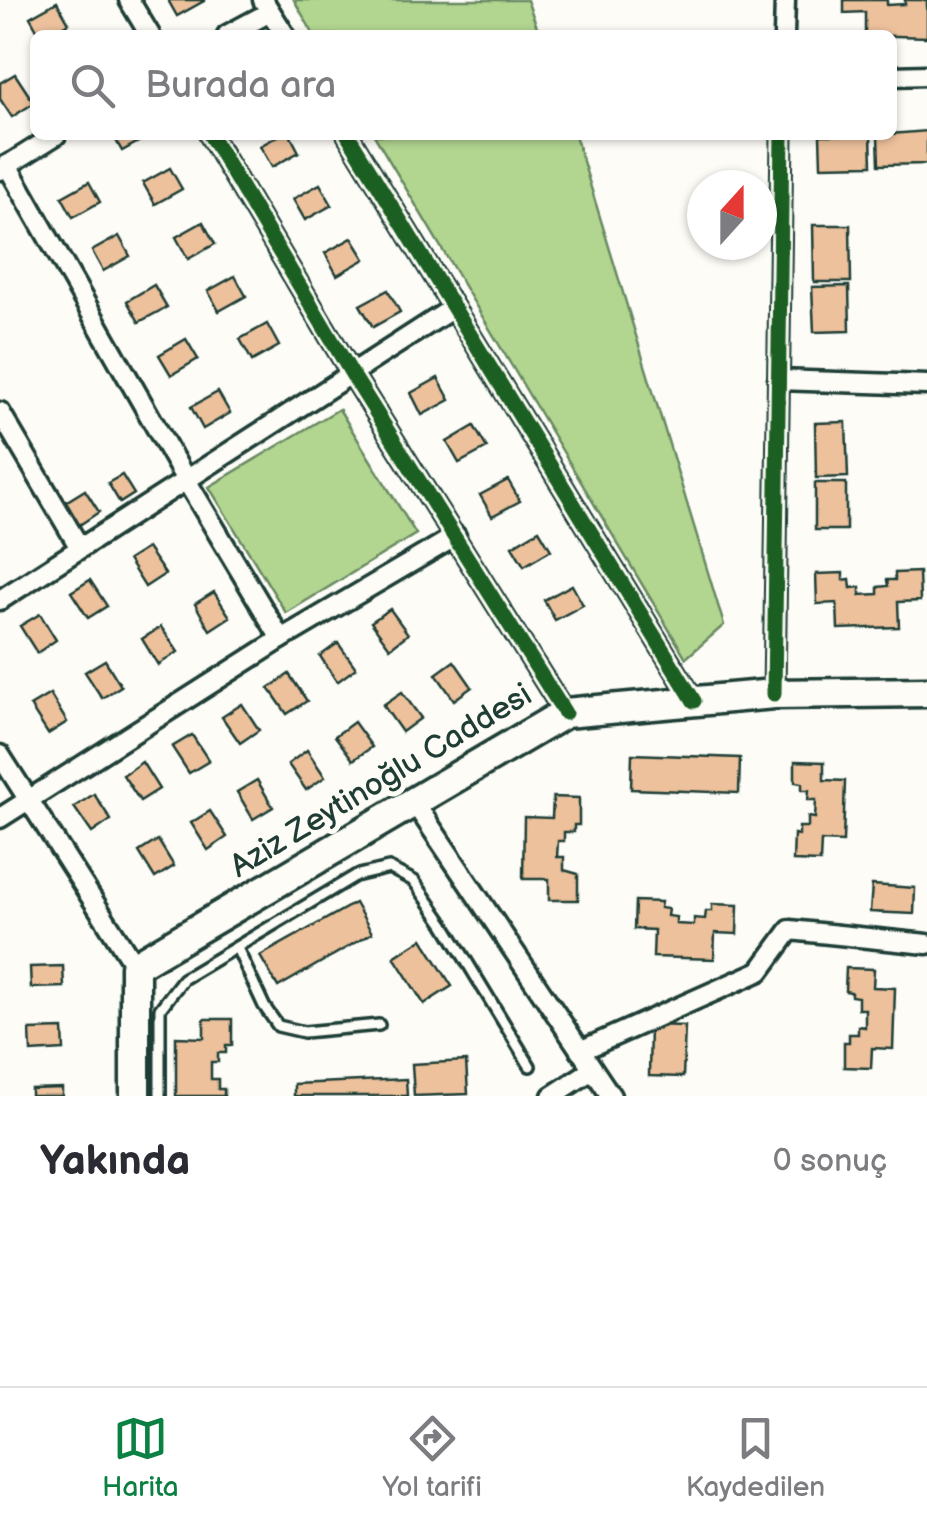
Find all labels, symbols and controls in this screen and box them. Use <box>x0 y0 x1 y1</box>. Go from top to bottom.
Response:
search box <box>30 30 897 140</box>
icon: search <box>65 58 120 113</box>
text: Burada ara <box>145 63 336 108</box>
north arrow <box>687 170 777 260</box>
street label: Aziz Zeytinoğlu Caddesi <box>223 676 539 886</box>
text: Yakında <box>40 1136 190 1187</box>
text: 0 sonuç <box>773 1142 887 1181</box>
tab: Harita <box>102 1411 179 1504</box>
tab: Yol tarifi <box>383 1411 482 1504</box>
tab: Kaydedilen <box>686 1411 825 1504</box>

